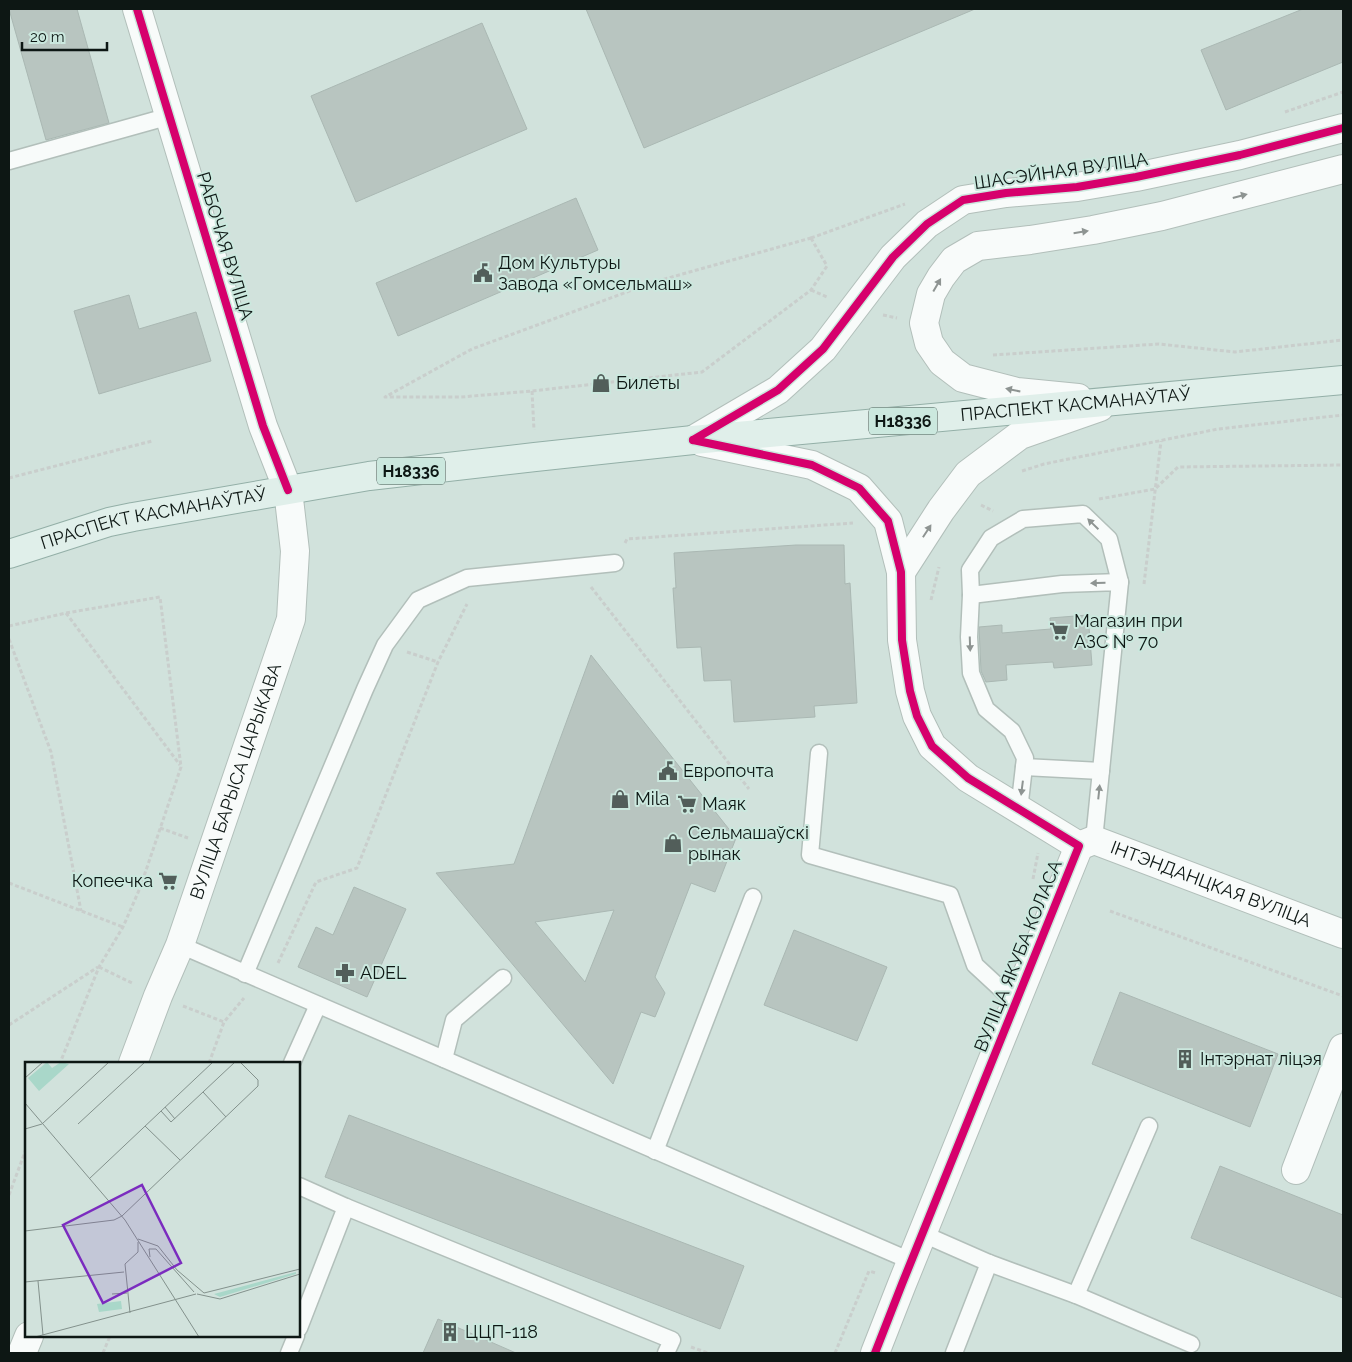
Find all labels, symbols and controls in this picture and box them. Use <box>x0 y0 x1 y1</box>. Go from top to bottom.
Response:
scale bar <box>22 20 108 52</box>
text: 20 m <box>30 28 65 46</box>
street label: ШАСЭЙНАЯ ВУЛІЦА <box>973 148 1149 193</box>
street label: РАБОЧАЯ ВУЛІЦА <box>193 169 258 322</box>
one-way arrow <box>1232 191 1247 199</box>
one-way arrow <box>1074 227 1090 235</box>
place label: Дом Культуры Завода «Гомсельмаш» <box>498 252 692 294</box>
public building icon: Дом Культуры Завода «Гомсельмаш» <box>472 262 494 284</box>
one-way arrow <box>932 278 941 291</box>
shop icon: Билеты <box>590 372 612 394</box>
place label: Билеты <box>616 372 680 393</box>
street label: ПРАСПЕКТ КАСМАНАЎТАЎ <box>960 383 1192 425</box>
one-way arrow <box>1006 386 1021 394</box>
road number: Н18336 <box>869 408 937 434</box>
road number: Н18336 <box>377 458 445 484</box>
street label: ПРАСПЕКТ КАСМАНАЎТАЎ <box>38 483 268 553</box>
one-way arrow <box>1087 518 1099 530</box>
one-way arrow <box>923 524 932 537</box>
one-way arrow <box>1090 579 1106 587</box>
place label: Магазин при АЗС № 70 <box>1074 610 1183 652</box>
supermarket icon: Магазин при АЗС № 70 <box>1048 620 1070 642</box>
one-way arrow <box>966 636 974 652</box>
street label: ВУЛІЦА БАРЫСА ЦАРЫКАВА <box>185 660 285 902</box>
public building icon: Европочта <box>657 760 679 782</box>
place label: Европочта <box>683 760 774 781</box>
one-way arrow <box>1017 780 1025 796</box>
one-way arrow <box>1095 784 1103 800</box>
shop icon: Mila <box>609 788 631 810</box>
place label: Mila <box>635 788 669 809</box>
supermarket icon: Маяк <box>676 793 698 815</box>
place label: Маяк <box>702 793 746 814</box>
place label: Сельмашаўскі рынак <box>688 822 809 864</box>
shop icon: Сельмашаўскі рынак <box>662 832 684 854</box>
street label: ІНТЭНДАНЦКАЯ ВУЛІЦА <box>1108 836 1314 931</box>
street label: ВУЛІЦА ЯКУБА КОЛАСА <box>969 857 1066 1055</box>
place label: Копеечка <box>72 870 153 891</box>
supermarket icon: Копеечка <box>157 870 179 892</box>
pharmacy icon: ADEL <box>334 962 356 984</box>
place label: ADEL <box>360 962 407 983</box>
building icon: Інтэрнат ліцэя <box>1174 1048 1196 1070</box>
place label: Інтэрнат ліцэя <box>1200 1048 1322 1069</box>
inset map <box>25 1062 300 1337</box>
building icon: ЦЦП-118 <box>439 1321 461 1343</box>
place label: ЦЦП-118 <box>465 1321 538 1342</box>

